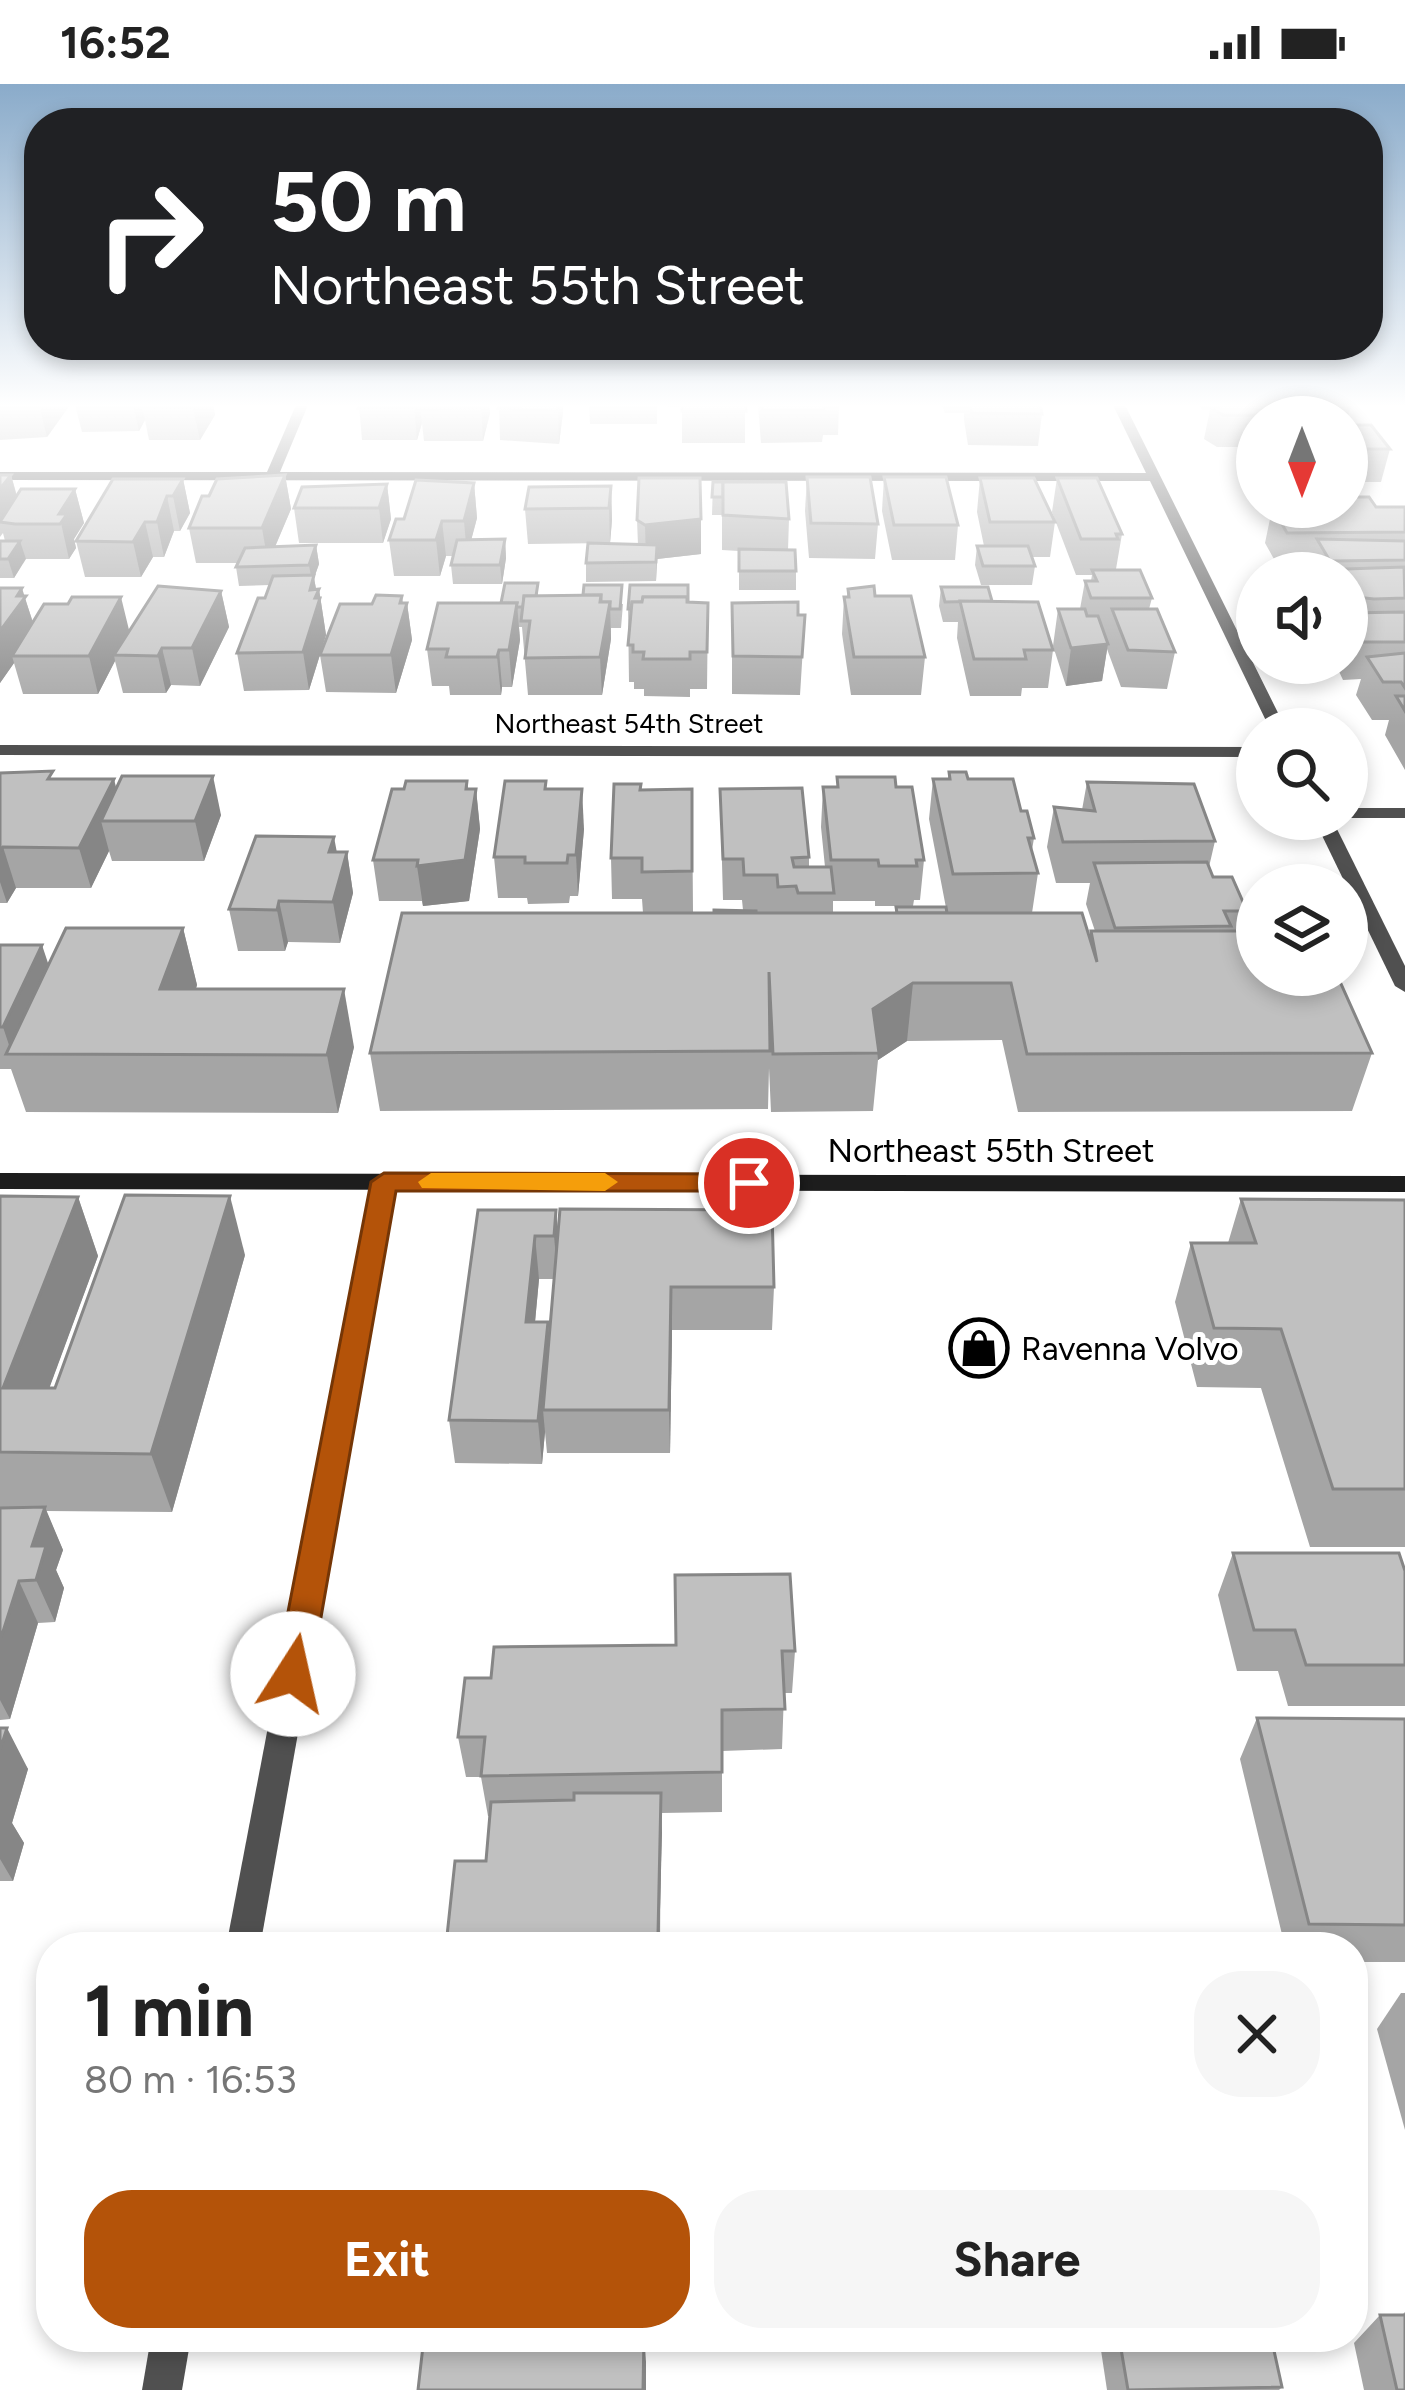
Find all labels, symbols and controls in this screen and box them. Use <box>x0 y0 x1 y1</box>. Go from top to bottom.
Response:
text: 16:52 <box>60 15 171 69</box>
text: 50 m <box>270 151 466 252</box>
icon: right <box>72 156 228 312</box>
text: Northeast 55th Street <box>270 253 805 318</box>
north arrow <box>1236 396 1368 528</box>
map controls <box>1236 396 1368 996</box>
button: sound <box>1236 552 1368 684</box>
street label: Northeast 54th Street <box>495 707 763 740</box>
button: search <box>1236 708 1368 840</box>
button: layers <box>1236 864 1368 996</box>
street label: Northeast 55th Street <box>828 1131 1154 1170</box>
pin <box>698 1132 800 1234</box>
icon: arrive <box>716 1150 782 1216</box>
shop icon: Ravenna Volvo <box>948 1317 1010 1379</box>
place label: Ravenna Volvo <box>1021 1329 1239 1368</box>
position arrow <box>230 1611 356 1737</box>
text: 1 min <box>84 1968 254 2054</box>
button: close <box>1194 1971 1320 2097</box>
text: 80 m · 16:53 <box>84 2056 297 2103</box>
button: Exit <box>84 2190 690 2328</box>
button: Share <box>714 2190 1320 2328</box>

